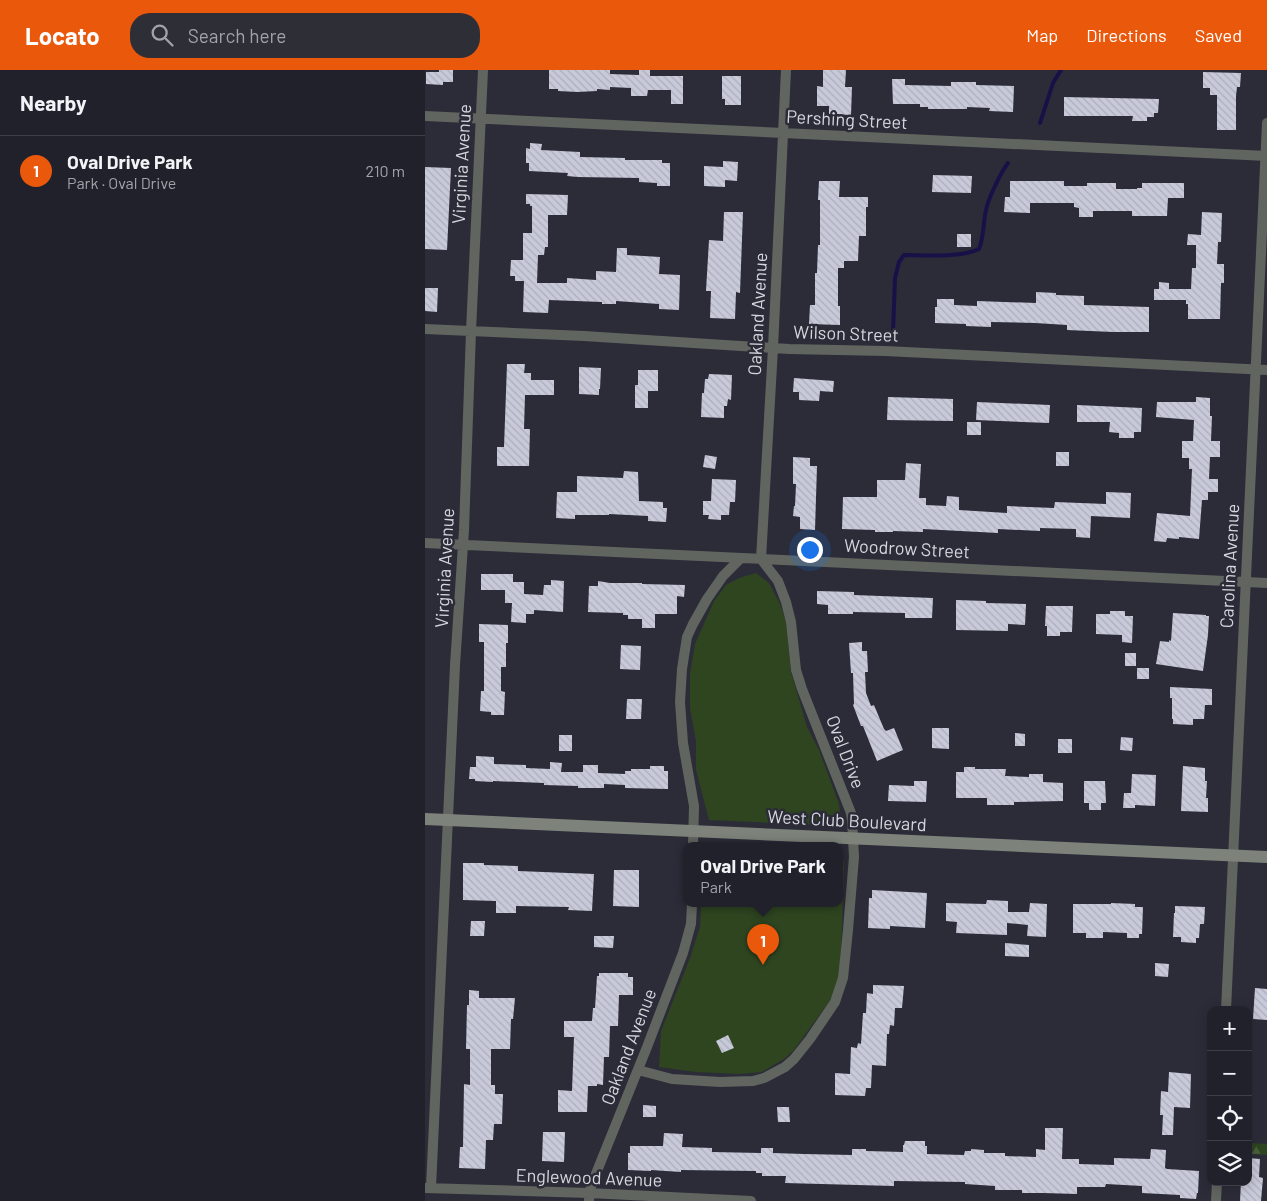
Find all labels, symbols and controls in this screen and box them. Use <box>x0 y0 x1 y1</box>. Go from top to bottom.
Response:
search box <box>130 13 480 58</box>
text: Locato <box>25 21 100 50</box>
icon: search <box>148 21 176 49</box>
text: Search here <box>188 24 286 47</box>
text: Map <box>1026 24 1058 46</box>
text: Directions <box>1086 24 1167 46</box>
text: Saved <box>1195 24 1242 46</box>
text: Nearby <box>20 90 86 115</box>
street label: Virginia Avenue <box>447 103 475 224</box>
street label: Pershing Street <box>786 105 908 133</box>
text: Oval Drive Park <box>67 150 193 173</box>
text: 1 <box>33 161 39 180</box>
text: 210 m <box>366 161 405 180</box>
text: Park · Oval Drive <box>67 173 176 192</box>
street label: Oakland Avenue <box>743 252 771 376</box>
street label: Wilson Street <box>793 320 899 346</box>
street label: Carolina Avenue <box>1215 503 1243 629</box>
street label: Virginia Avenue <box>430 507 458 628</box>
street label: Woodrow Street <box>844 534 971 562</box>
your location <box>797 537 823 563</box>
street label: Oval Drive <box>822 712 870 791</box>
street label: West Club Boulevard <box>767 805 927 835</box>
popup <box>683 842 843 907</box>
text: Oval Drive Park <box>700 854 826 877</box>
text: Park <box>700 877 732 896</box>
pin: 1 <box>747 924 779 965</box>
street label: Oakland Avenue <box>596 985 660 1108</box>
map controls <box>1207 1006 1252 1186</box>
button: + <box>1207 1006 1252 1051</box>
button: − <box>1207 1051 1252 1096</box>
button: locate <box>1207 1096 1252 1141</box>
button: layers <box>1207 1141 1252 1186</box>
street label: Englewood Avenue <box>515 1163 663 1191</box>

